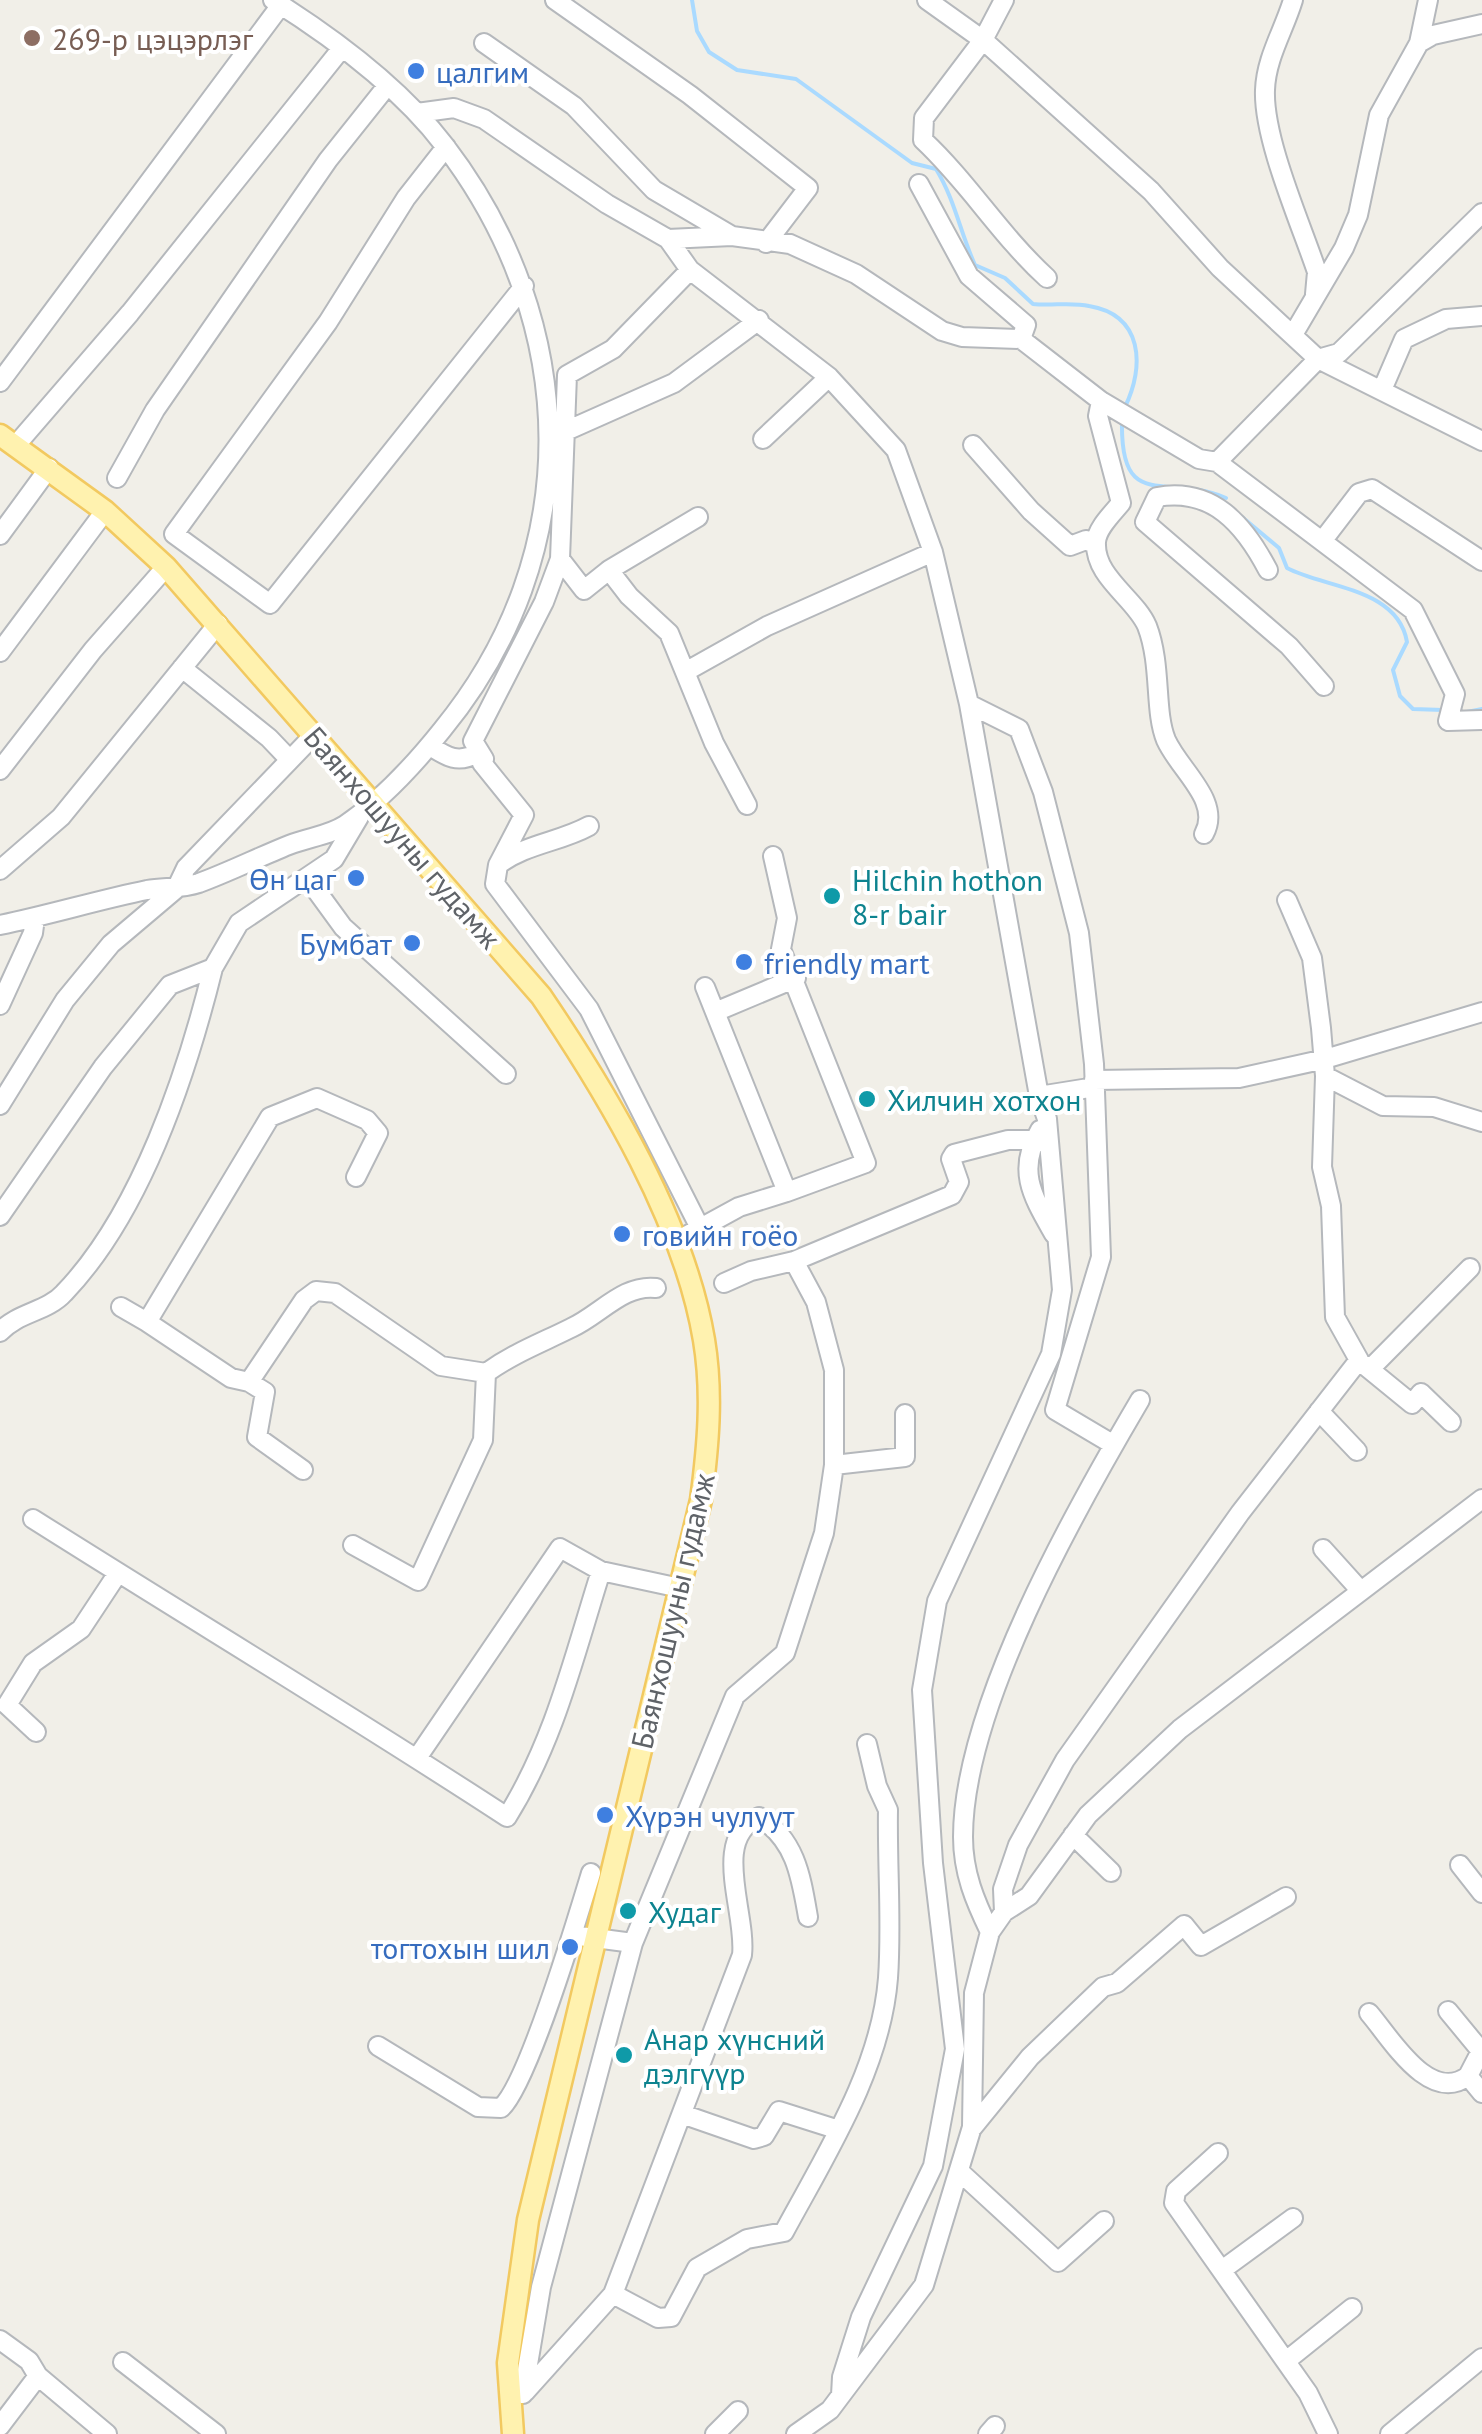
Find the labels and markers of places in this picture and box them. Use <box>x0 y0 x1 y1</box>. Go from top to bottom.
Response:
place label: 269-р цэцэрлэг <box>52 19 254 58</box>
marker: 269-р цэцэрлэг <box>21 27 43 49</box>
place label: цалгим <box>436 52 529 91</box>
marker: цалгим <box>405 60 427 82</box>
place label: Өн цаг <box>249 859 337 898</box>
place label: Hilchin hothon 8-r bair <box>852 860 1043 933</box>
marker: Өн цаг <box>345 867 367 889</box>
marker: Hilchin hothon 8-r bair <box>821 885 843 907</box>
place label: Бумбат <box>299 924 392 963</box>
marker: Бумбат <box>401 932 423 954</box>
place label: friendly mart <box>764 943 930 982</box>
marker: friendly mart <box>733 951 755 973</box>
place label: Хилчин хотхон <box>887 1080 1081 1119</box>
marker: Хилчин хотхон <box>856 1088 878 1110</box>
place label: говийн гоёо <box>642 1215 798 1254</box>
marker: говийн гоёо <box>611 1223 633 1245</box>
place label: Хүрэн чулуут <box>625 1796 794 1835</box>
marker: Хүрэн чулуут <box>594 1804 616 1826</box>
place label: Худаг <box>648 1892 722 1931</box>
marker: Худаг <box>617 1900 639 1922</box>
place label: тогтохын шил <box>371 1928 550 1967</box>
marker: тогтохын шил <box>559 1936 581 1958</box>
place label: Анар хүнсний дэлгүүр <box>644 2019 825 2092</box>
marker: Анар хүнсний дэлгүүр <box>613 2044 635 2066</box>

